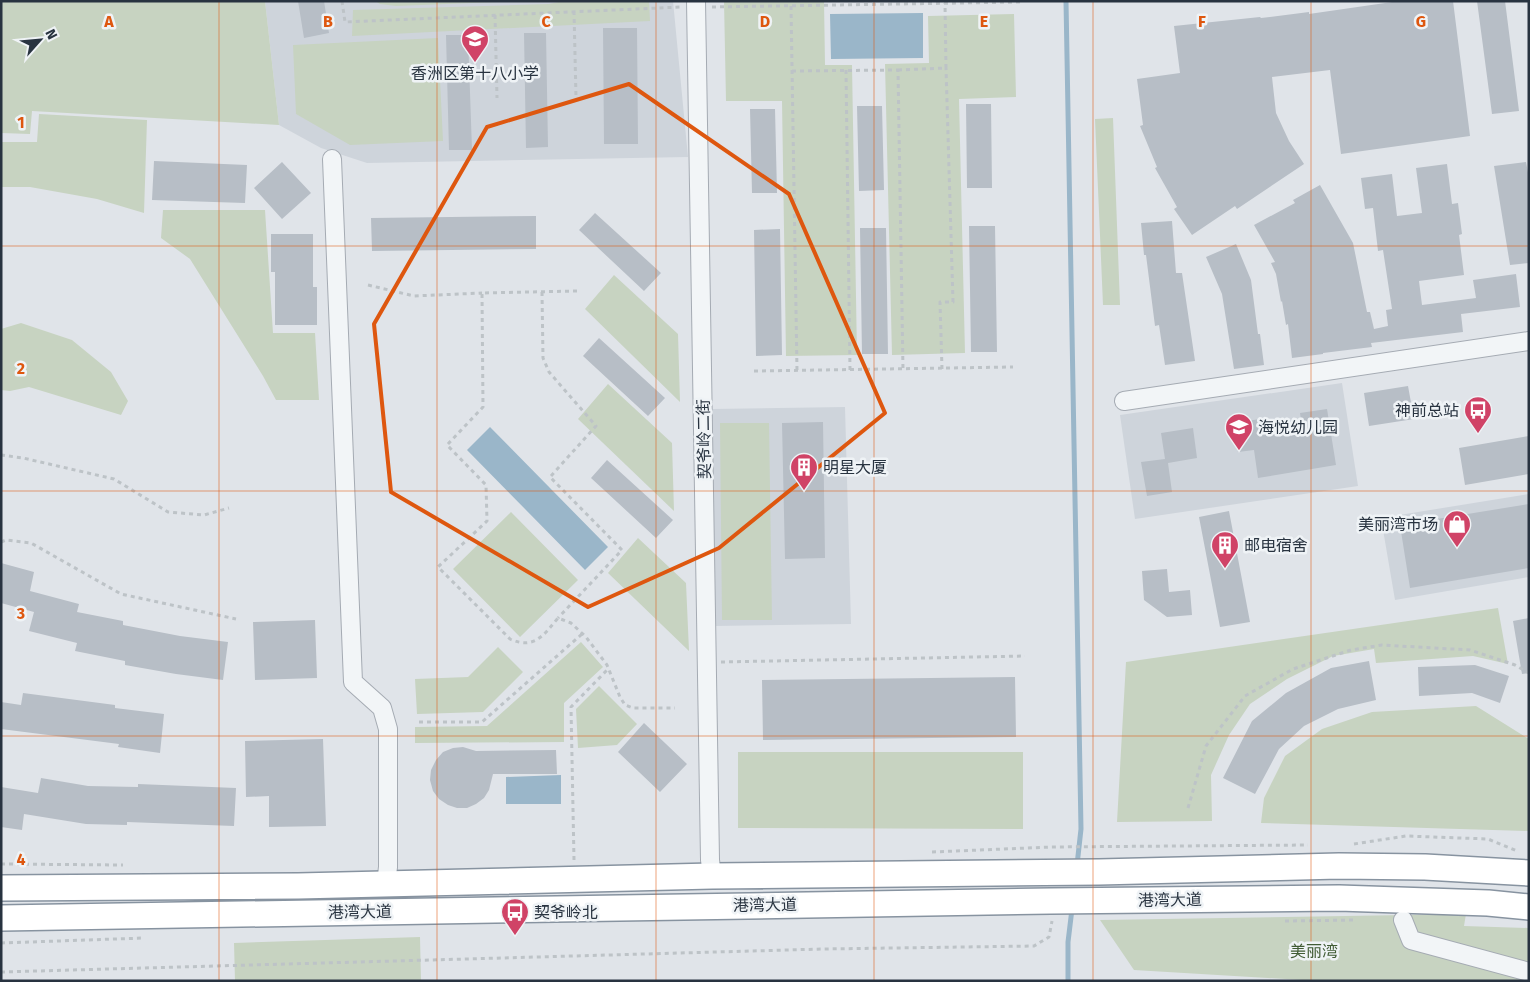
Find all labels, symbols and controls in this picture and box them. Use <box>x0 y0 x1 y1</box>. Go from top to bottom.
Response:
text: A <box>103 12 114 31</box>
text: B <box>323 12 333 31</box>
text: C <box>541 12 551 31</box>
text: D <box>760 12 770 31</box>
text: E <box>980 12 988 31</box>
text: F <box>1198 12 1206 31</box>
text: G <box>1416 12 1426 31</box>
north arrow <box>15 15 65 65</box>
school or university icon: 香洲区第十八小学 <box>460 24 490 63</box>
text: N <box>41 26 61 42</box>
place label: 香洲区第十八小学 <box>411 64 539 83</box>
text: 1 <box>17 113 25 132</box>
text: 2 <box>17 359 25 378</box>
bus stop icon: 神前总站 <box>1463 395 1493 434</box>
street label: 契爷岭二街 <box>694 399 714 479</box>
place label: 神前总站 <box>1395 401 1459 420</box>
school or university icon: 海悦幼儿园 <box>1224 412 1254 451</box>
place label: 海悦幼儿园 <box>1258 418 1338 437</box>
building icon: 明星大厦 <box>789 452 819 491</box>
place label: 明星大厦 <box>823 458 887 477</box>
shop icon: 美丽湾市场 <box>1442 509 1472 548</box>
place label: 美丽湾市场 <box>1358 515 1438 534</box>
building icon: 邮电宿舍 <box>1210 530 1240 569</box>
place label: 邮电宿舍 <box>1244 536 1308 555</box>
text: 3 <box>16 604 25 623</box>
text: 4 <box>16 850 26 869</box>
street label: 港湾大道 <box>1138 890 1202 910</box>
street label: 港湾大道 <box>733 895 797 915</box>
bus stop icon: 契爷岭北 <box>500 897 530 936</box>
street label: 港湾大道 <box>328 902 392 922</box>
place label: 契爷岭北 <box>534 903 598 922</box>
park label: 美丽湾 <box>1290 942 1338 961</box>

